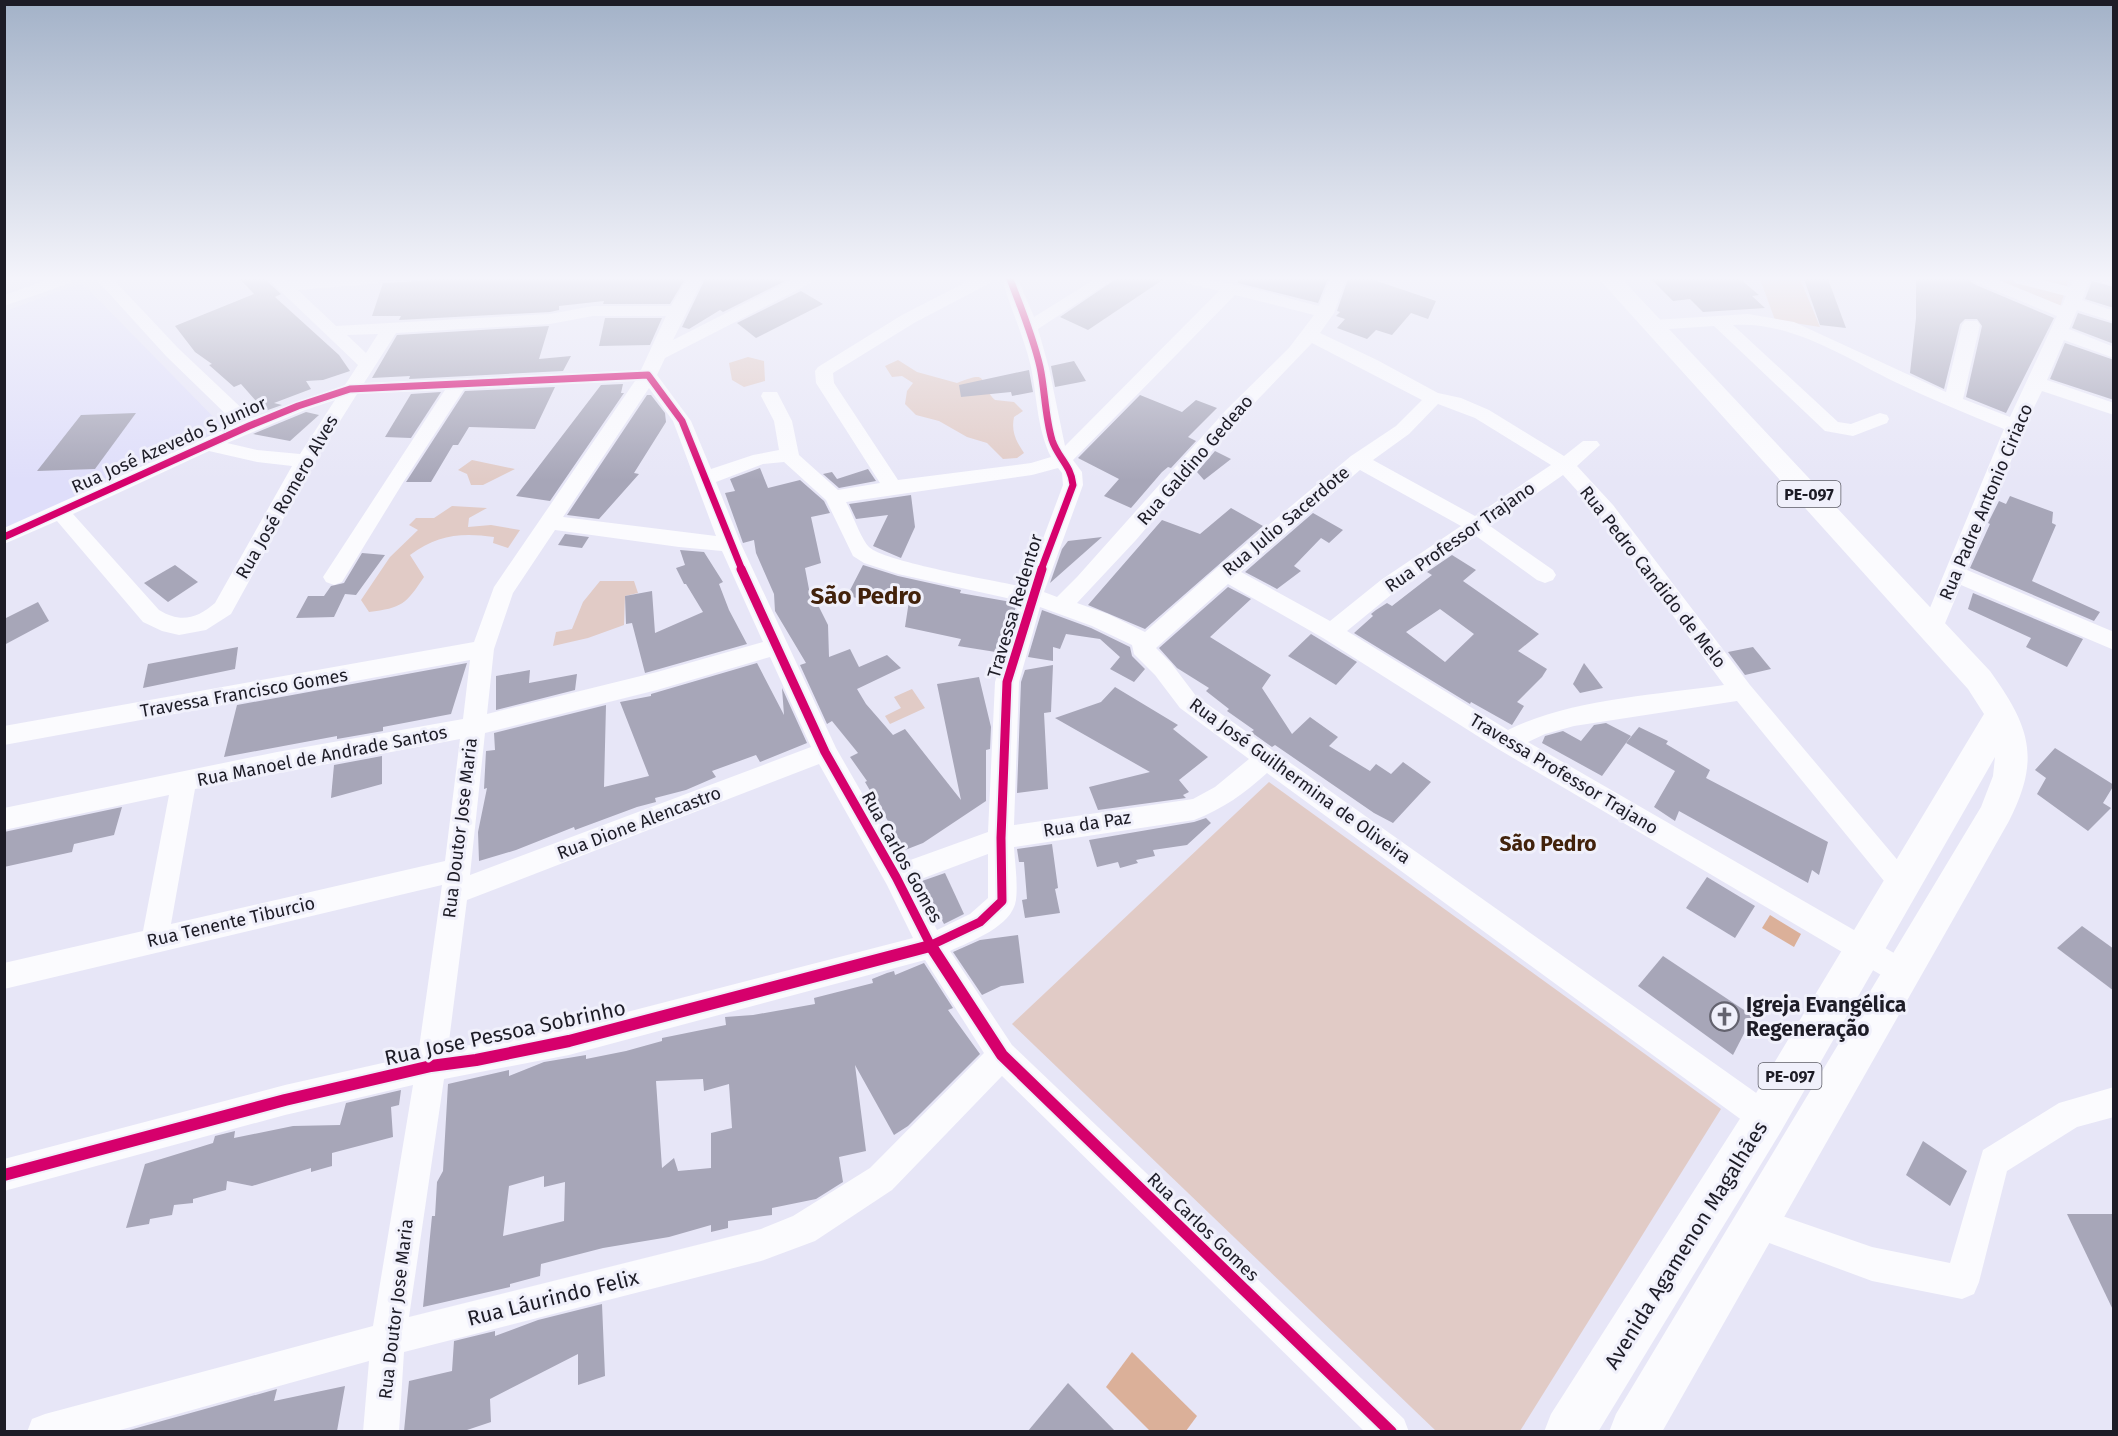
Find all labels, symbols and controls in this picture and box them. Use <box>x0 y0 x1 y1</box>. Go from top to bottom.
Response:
street label: Rua Galdino Gedeao <box>1132 390 1258 530</box>
street label: Rua José Azevedo S Junior <box>68 392 270 498</box>
street label: Rua Padre Antonio Ciriaco <box>1935 401 2037 603</box>
street label: Rua José Romero Alves <box>231 411 343 583</box>
street label: Rua Julio Sacerdote <box>1218 462 1354 580</box>
street label: Rua Professor Trajano <box>1381 477 1539 597</box>
road number: PE-097 <box>1778 481 1840 507</box>
street label: Rua Pedro Candido de Melo <box>1575 482 1731 672</box>
street label: Travessa Redentor <box>983 531 1047 681</box>
district label: São Pedro <box>811 582 921 610</box>
street label: Travessa Francisco Gomes <box>139 664 349 722</box>
street label: Rua José Guilhermina de Oliveira <box>1185 693 1415 869</box>
street label: Travessa Professor Trajano <box>1466 709 1662 839</box>
street label: Rua Manoel de Andrade Santos <box>195 721 449 791</box>
street label: Rua Doutor Jose Maria <box>438 737 482 919</box>
street label: Rua Dione Alencastro <box>554 782 724 864</box>
street label: Rua Carlos Gomes <box>857 787 947 927</box>
street label: Rua da Paz <box>1042 806 1132 842</box>
district label: São Pedro <box>1500 831 1596 857</box>
street label: Rua Tenente Tiburcio <box>145 892 317 952</box>
place label: Igreja Evangélica Regeneração <box>1746 992 1906 1042</box>
street label: Rua Jose Pessoa Sobrinho <box>382 995 628 1071</box>
church icon: Igreja Evangélica Regeneração <box>1709 1001 1741 1033</box>
road number: PE-097 <box>1758 1063 1822 1089</box>
street label: Avenida Agamenon Magalhães <box>1599 1116 1773 1374</box>
street label: Rua Carlos Gomes <box>1143 1168 1263 1286</box>
street label: Rua Doutor Jose Maria <box>374 1218 418 1400</box>
street label: Rua Láurindo Felix <box>465 1264 642 1332</box>

